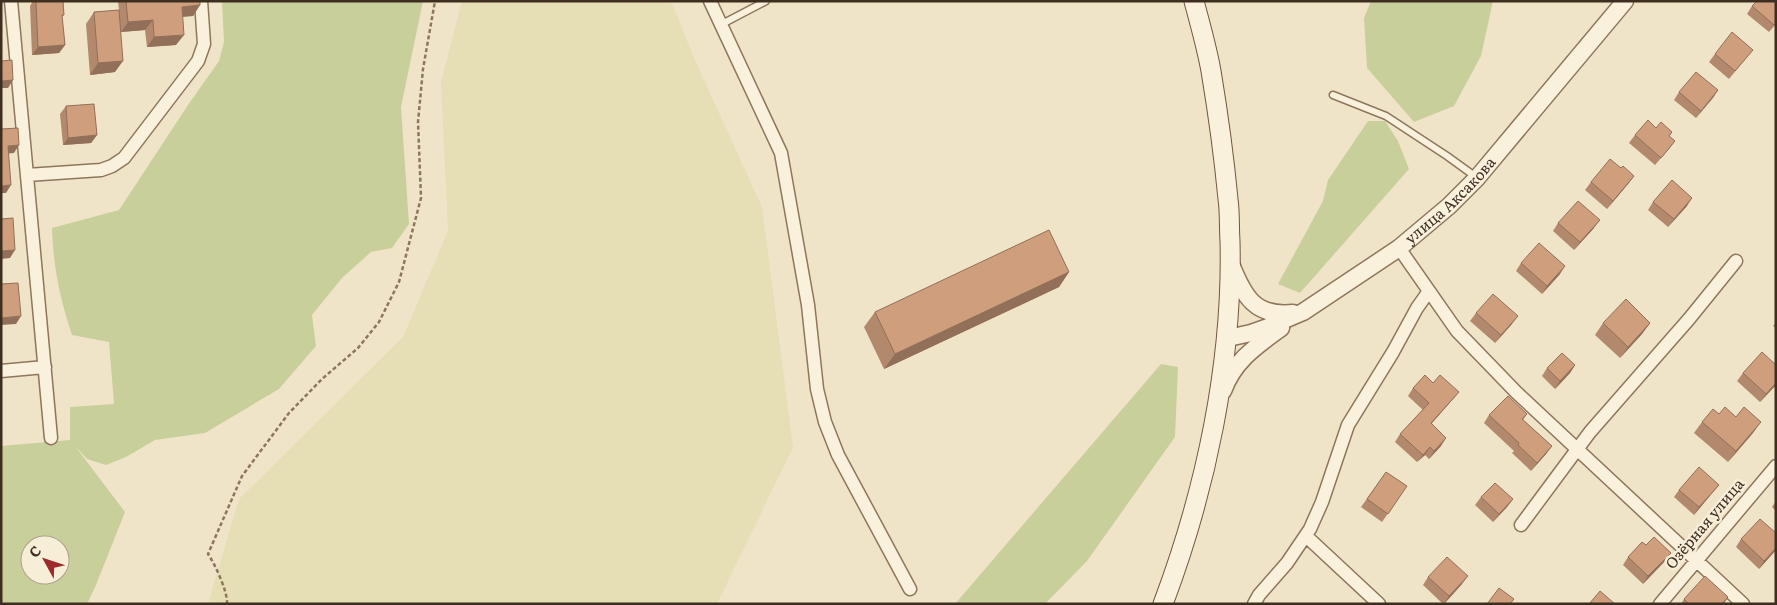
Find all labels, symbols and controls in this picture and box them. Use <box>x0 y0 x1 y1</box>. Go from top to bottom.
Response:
street label: улица Аксакова <box>1399 150 1501 249</box>
street label: Озёрная улица <box>1659 472 1749 573</box>
north arrow <box>20 535 70 585</box>
text: С <box>23 541 45 561</box>

